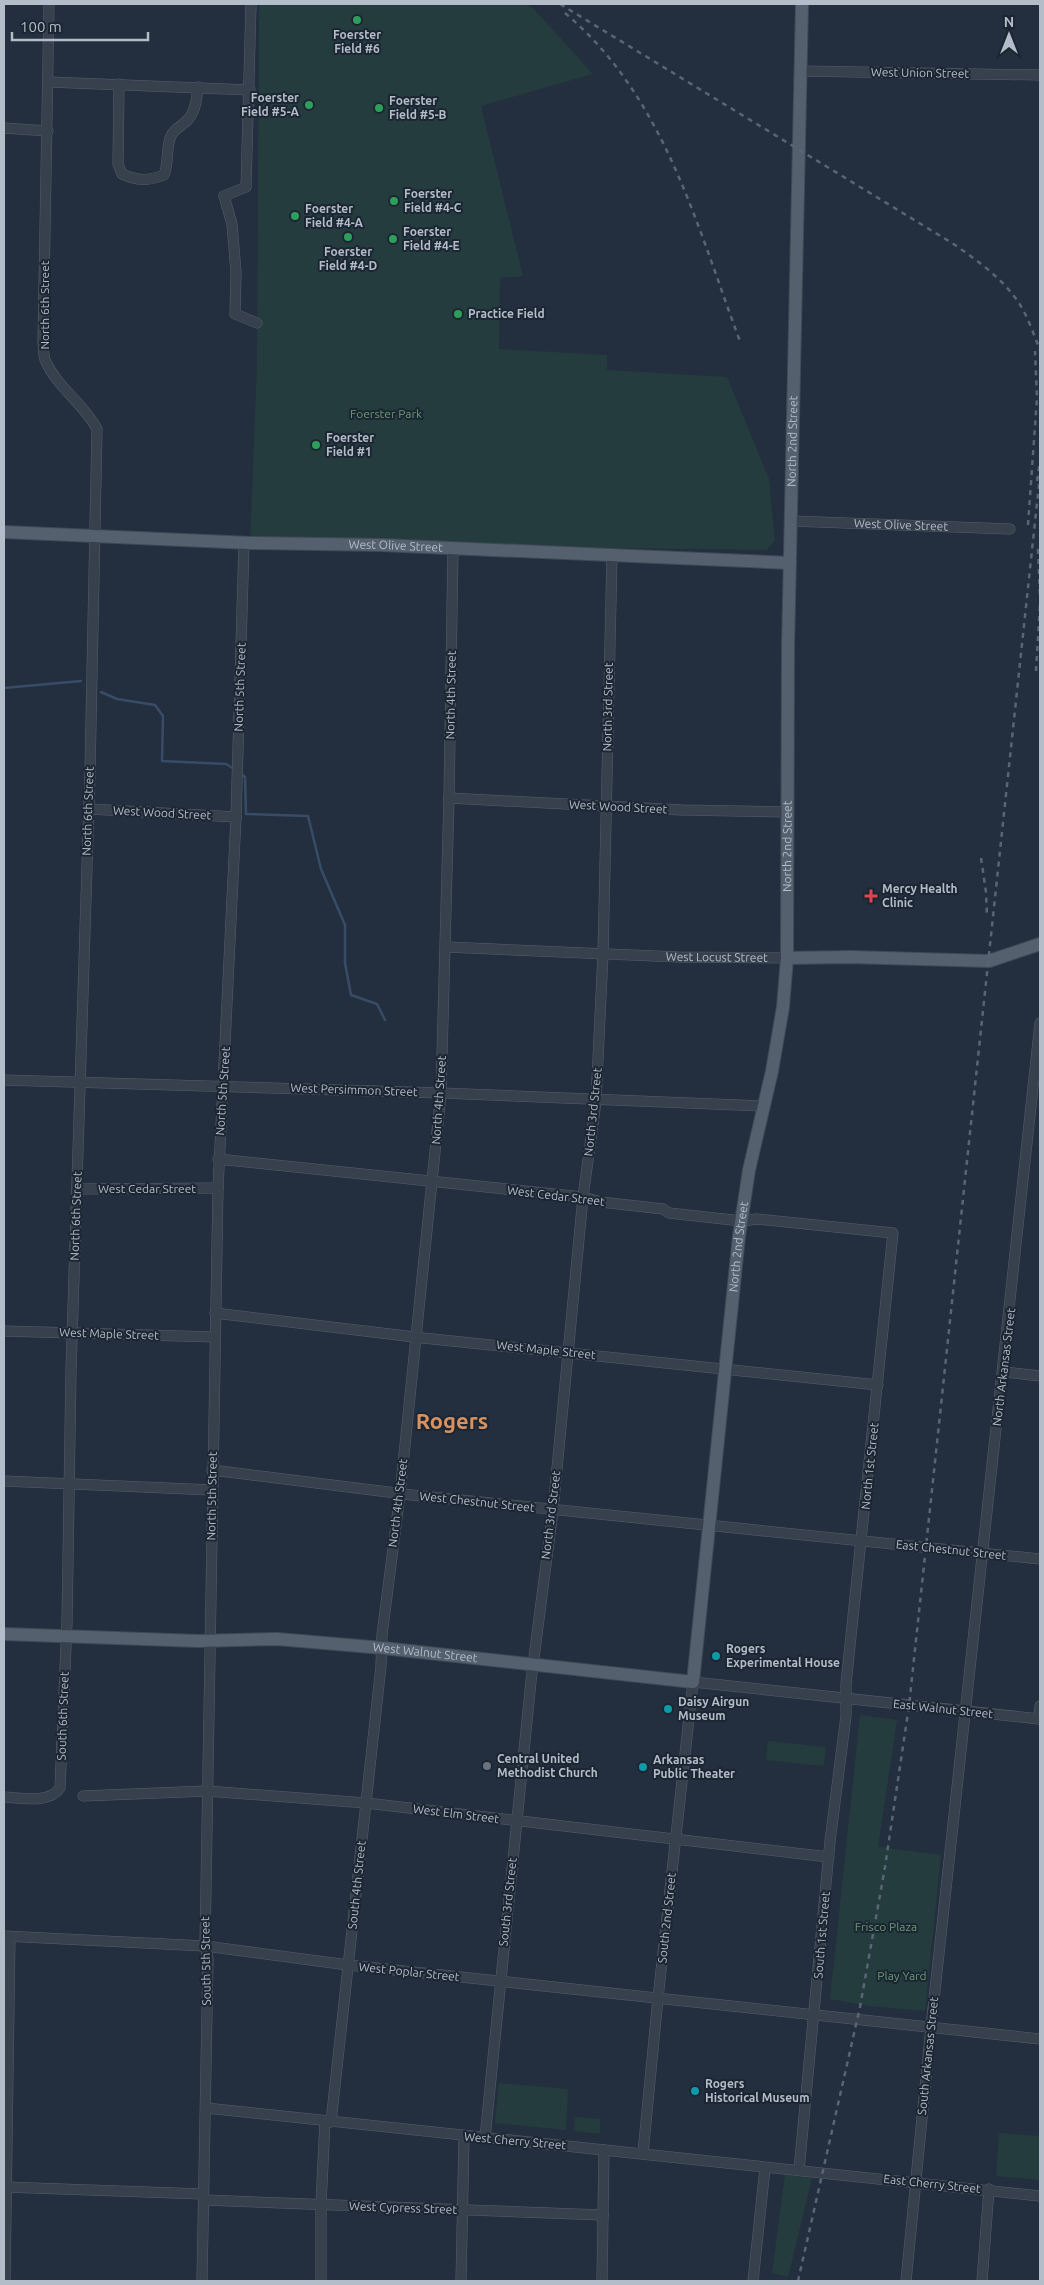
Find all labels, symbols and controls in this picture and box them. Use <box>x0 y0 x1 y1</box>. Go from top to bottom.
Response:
scale bar <box>12 10 149 42</box>
north arrow <box>984 10 1034 60</box>
marker: Foerster Field #6 <box>351 14 363 26</box>
text: N <box>1004 14 1014 30</box>
text: 100 m <box>20 18 62 35</box>
place label: Foerster Field #6 <box>333 28 381 55</box>
street label: West Union Street <box>871 65 970 80</box>
place label: Foerster Field #5-A <box>241 91 300 118</box>
place label: Foerster Field #5-B <box>389 94 447 121</box>
marker: Foerster Field #5-A <box>303 99 315 111</box>
marker: Foerster Field #5-B <box>373 102 385 114</box>
place label: Foerster Field #4-C <box>404 187 462 214</box>
marker: Foerster Field #4-C <box>388 195 400 207</box>
place label: Foerster Field #4-A <box>305 202 364 229</box>
marker: Foerster Field #4-A <box>289 210 301 222</box>
place label: Foerster Field #4-E <box>403 225 460 252</box>
marker: Foerster Field #4-D <box>342 231 354 243</box>
marker: Foerster Field #4-E <box>387 233 399 245</box>
place label: Foerster Field #4-D <box>319 245 377 272</box>
street label: North 6th Street <box>38 260 51 350</box>
place label: Practice Field <box>468 307 545 320</box>
marker: Practice Field <box>452 308 464 320</box>
street label: North 2nd Street <box>784 395 799 487</box>
park label: Foerster Park <box>350 407 422 420</box>
place label: Foerster Field #1 <box>326 431 374 458</box>
marker: Foerster Field #1 <box>310 439 322 451</box>
street label: West Olive Street <box>854 516 949 533</box>
street label: West Olive Street <box>348 537 443 554</box>
street label: North 5th Street <box>231 642 248 732</box>
street label: North 4th Street <box>443 650 458 740</box>
street label: North 3rd Street <box>600 662 615 752</box>
street label: North 6th Street <box>79 766 96 856</box>
street label: West Wood Street <box>569 797 668 816</box>
street label: North 2nd Street <box>780 800 794 892</box>
street label: West Wood Street <box>113 803 212 822</box>
place label: Mercy Health Clinic <box>882 882 958 909</box>
marker: Mercy Health Clinic <box>864 889 878 903</box>
street label: West Locust Street <box>666 949 768 964</box>
street label: North 5th Street <box>213 1046 232 1136</box>
street label: North 4th Street <box>429 1055 448 1145</box>
street label: North 3rd Street <box>581 1067 604 1157</box>
street label: West Persimmon Street <box>290 1081 418 1098</box>
street label: North 6th Street <box>67 1171 84 1261</box>
street label: West Cedar Street <box>98 1182 196 1195</box>
street label: West Cedar Street <box>507 1183 606 1208</box>
street label: North 2nd Street <box>726 1200 750 1293</box>
street label: North Arkansas Street <box>990 1307 1017 1427</box>
street label: West Maple Street <box>59 1325 159 1342</box>
street label: West Maple Street <box>496 1338 597 1361</box>
district label: Rogers <box>416 1408 488 1433</box>
street label: North 1st Street <box>858 1422 881 1510</box>
street label: North 5th Street <box>204 1451 219 1541</box>
street label: North 4th Street <box>386 1458 409 1548</box>
street label: North 3rd Street <box>539 1470 562 1560</box>
street label: West Chestnut Street <box>419 1489 536 1514</box>
street label: East Chestnut Street <box>895 1537 1007 1562</box>
street label: West Walnut Street <box>372 1640 479 1664</box>
place label: Rogers Experimental House <box>726 1642 840 1669</box>
marker: Rogers Experimental House <box>710 1650 722 1662</box>
street label: South 6th Street <box>54 1671 71 1761</box>
place label: Daisy Airgun Museum <box>678 1695 749 1722</box>
street label: East Walnut Street <box>892 1697 994 1720</box>
marker: Daisy Airgun Museum <box>662 1703 674 1715</box>
place label: Central United Methodist Church <box>497 1752 598 1779</box>
place label: Arkansas Public Theater <box>653 1753 735 1780</box>
marker: Central United Methodist Church <box>481 1760 493 1772</box>
marker: Arkansas Public Theater <box>637 1761 649 1773</box>
street label: West Elm Street <box>412 1802 500 1825</box>
street label: South 4th Street <box>345 1840 368 1930</box>
street label: South 3rd Street <box>496 1857 519 1947</box>
street label: South 2nd Street <box>655 1872 678 1964</box>
street label: South 1st Street <box>811 1891 832 1979</box>
street label: South 5th Street <box>198 1916 213 2006</box>
park label: Frisco Plaza <box>855 1920 917 1933</box>
street label: West Poplar Street <box>358 1960 460 1983</box>
park label: Play Yard <box>877 1969 927 1982</box>
street label: South Arkansas Street <box>915 1996 940 2116</box>
place label: Rogers Historical Museum <box>705 2077 809 2104</box>
marker: Rogers Historical Museum <box>689 2085 701 2097</box>
street label: West Cherry Street <box>463 2130 567 2151</box>
street label: East Cherry Street <box>883 2172 982 2195</box>
street label: West Cypress Street <box>349 2199 458 2216</box>

